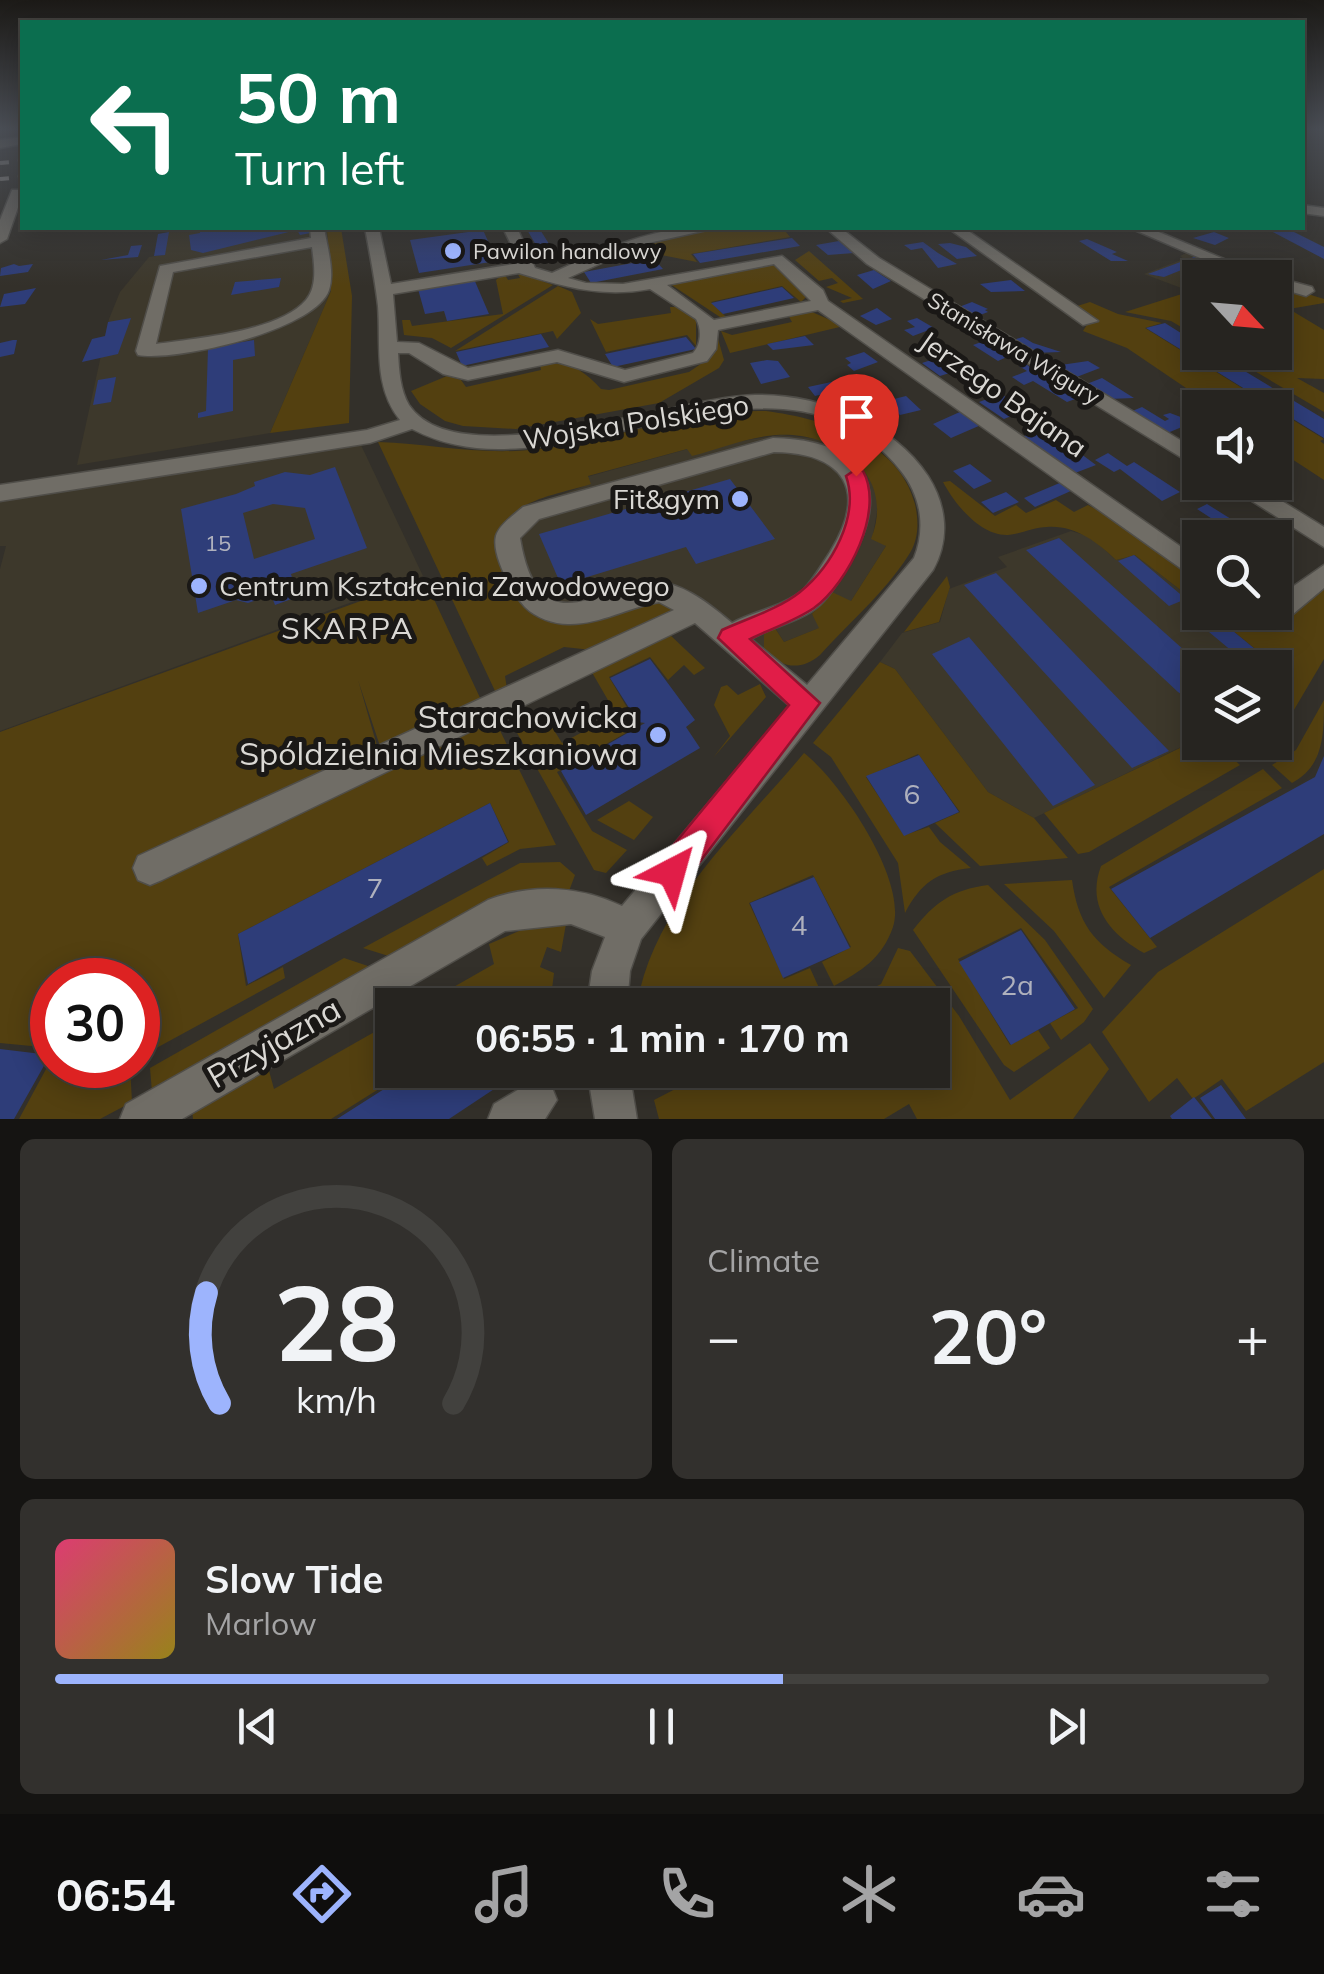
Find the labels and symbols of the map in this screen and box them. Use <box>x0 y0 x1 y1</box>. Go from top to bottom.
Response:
place label: Pawilon handlowy <box>473 237 662 265</box>
marker: Pawilon handlowy <box>442 240 464 262</box>
north arrow <box>1182 260 1292 370</box>
street label: Stanisława Wigury <box>923 286 1105 411</box>
street label: Jerzego Bajana <box>913 323 1094 464</box>
pin <box>814 374 899 477</box>
street label: Wojska Polskiego <box>521 386 751 457</box>
place label: Fit&gym <box>613 481 720 516</box>
marker: Fit&gym <box>729 488 751 510</box>
house number: 15 <box>205 529 231 557</box>
place label: Centrum Kształcenia Zawodowego <box>219 568 670 603</box>
marker: Centrum Kształcenia Zawodowego <box>188 575 210 597</box>
district label: SKARPA <box>281 609 415 647</box>
place label: Starachowicka Spóldzielnia Mieszkaniowa <box>239 696 638 773</box>
marker: Starachowicka Spóldzielnia Mieszkaniowa <box>647 724 669 746</box>
house number: 6 <box>904 776 920 811</box>
position arrow <box>620 820 724 924</box>
house number: 7 <box>367 870 383 905</box>
house number: 4 <box>791 907 808 942</box>
speed limit sign: 30 <box>30 958 160 1088</box>
house number: 2a <box>1000 967 1034 1002</box>
street label: Przyjazna <box>200 988 347 1096</box>

